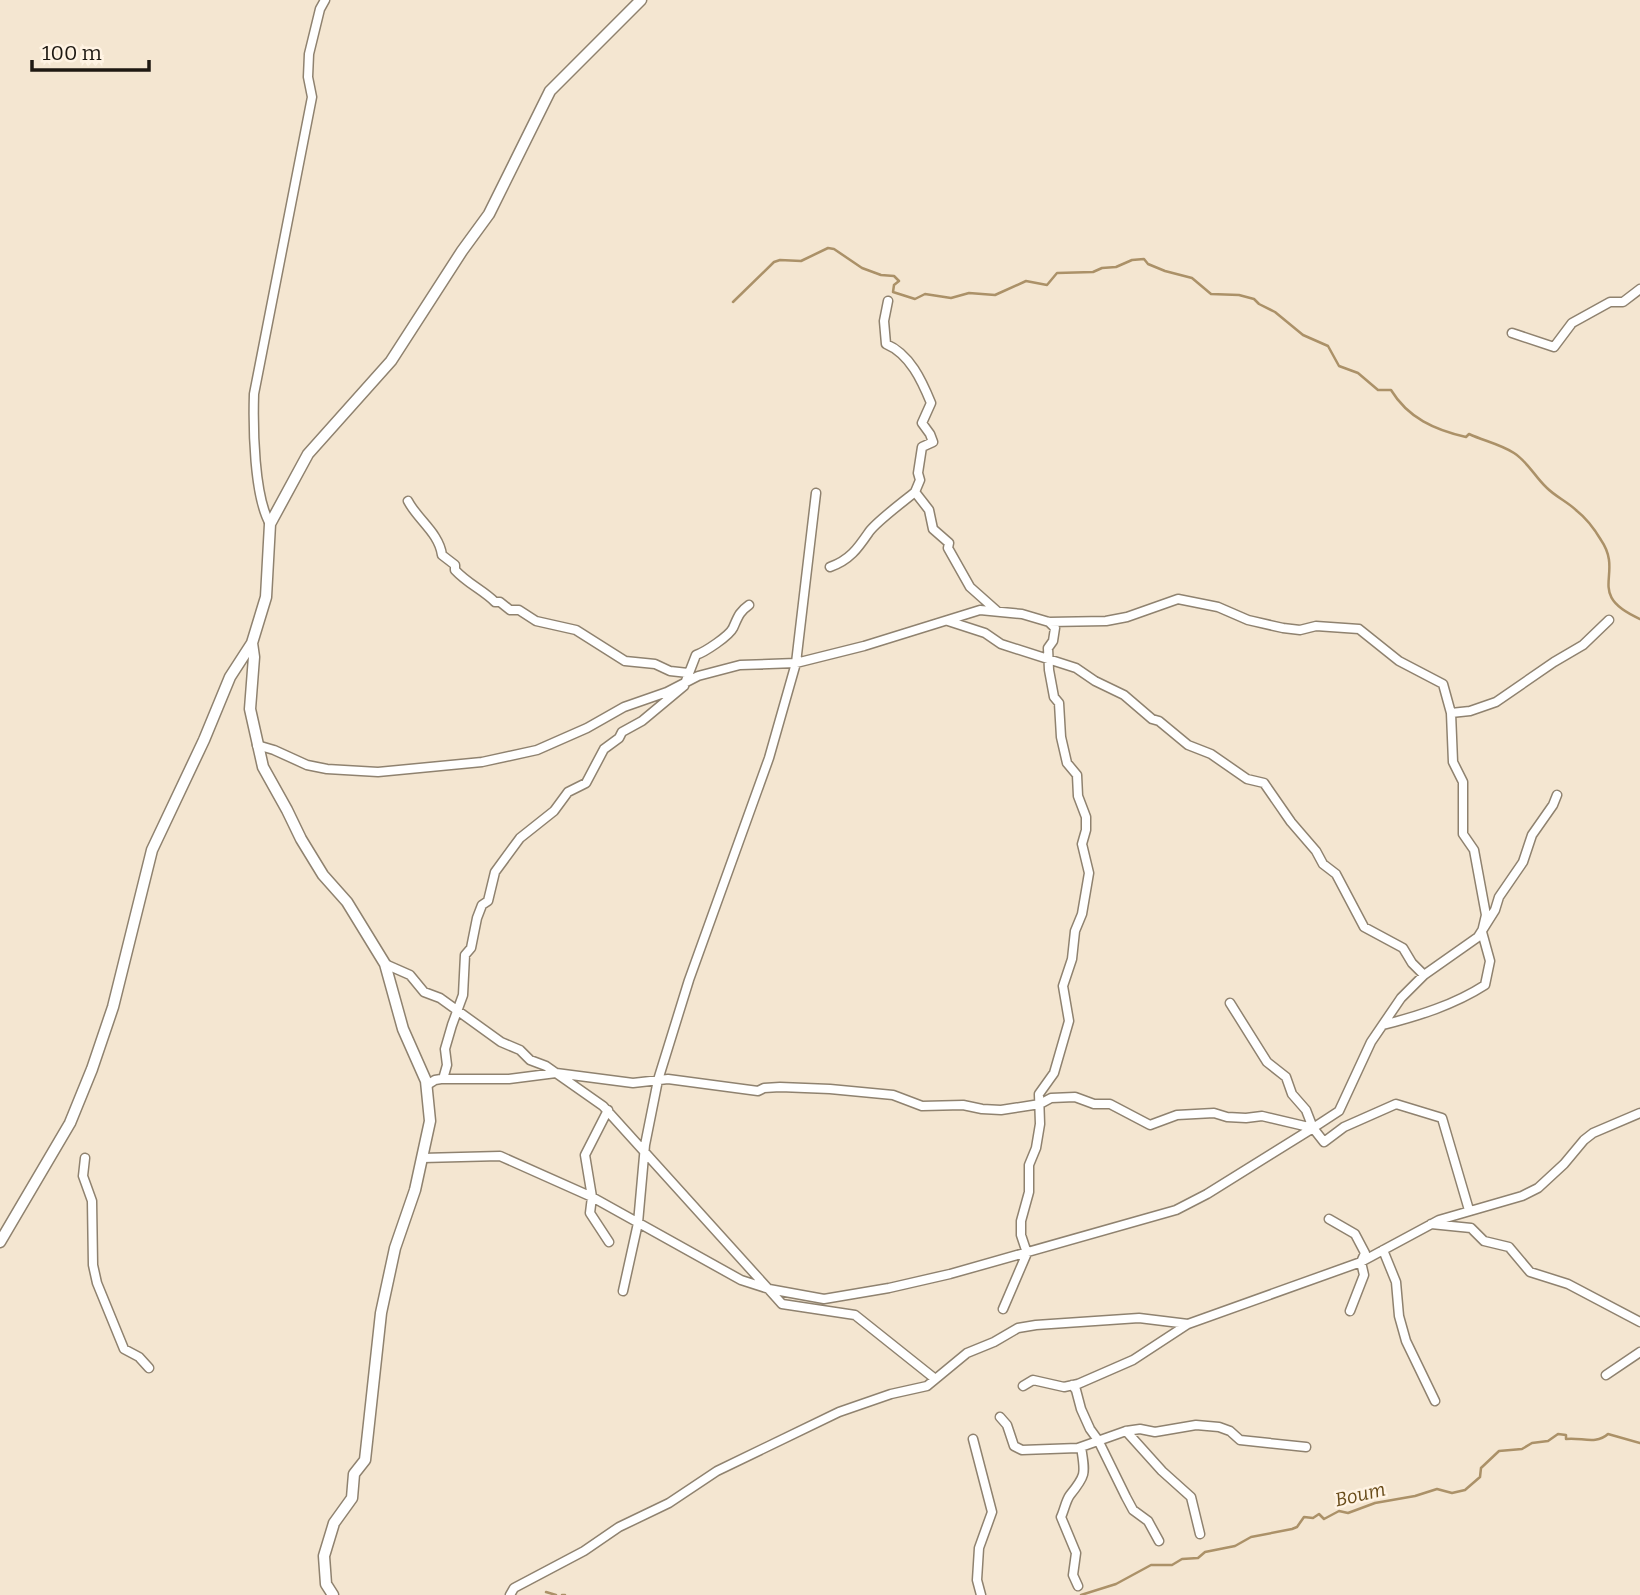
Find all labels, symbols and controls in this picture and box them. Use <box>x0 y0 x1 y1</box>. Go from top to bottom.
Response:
scale bar <box>32 28 149 72</box>
text: 100 m <box>42 40 102 66</box>
water label: Boum <box>1333 1478 1388 1511</box>

